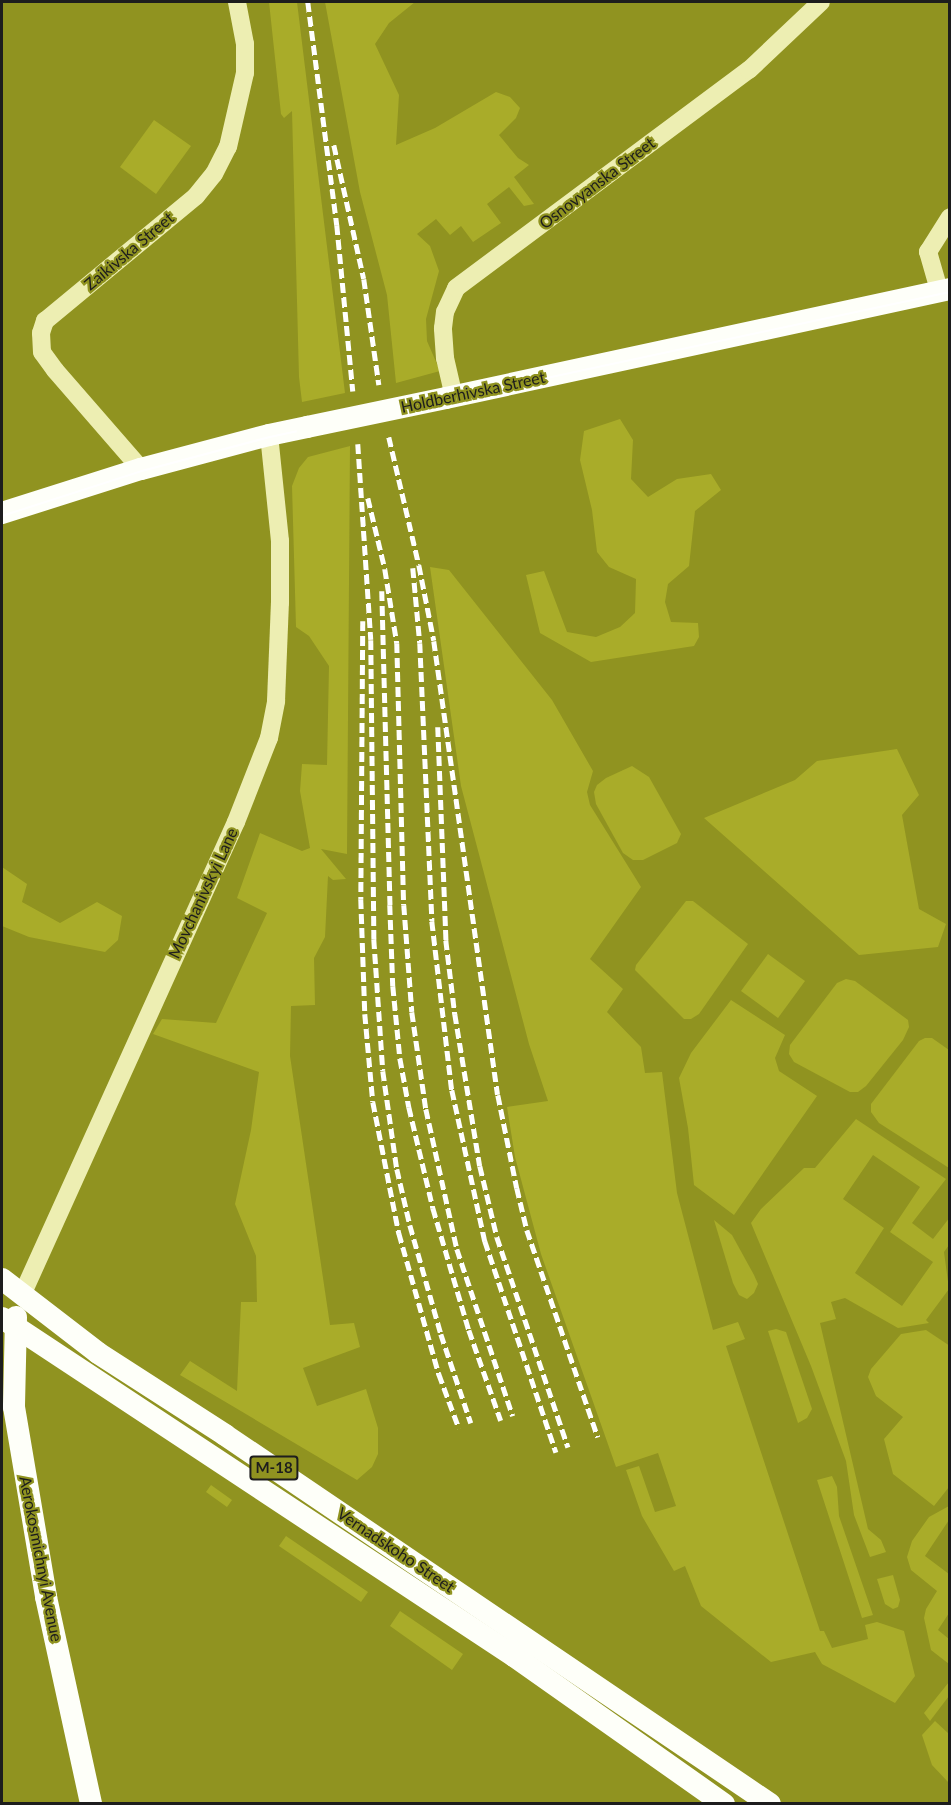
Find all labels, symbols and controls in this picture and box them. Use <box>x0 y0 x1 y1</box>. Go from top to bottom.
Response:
street label: Osnovyanska Street <box>535 133 659 233</box>
street label: Zaikivska Street <box>80 208 178 294</box>
street label: Holdberhivska Street <box>399 367 547 417</box>
street label: Movchanivskyi Lane <box>164 825 242 961</box>
road number: М-18 <box>248 1456 300 1480</box>
street label: Aerokosmichnyi Avenue <box>15 1474 67 1644</box>
street label: Vernadskoho Street <box>334 1504 458 1596</box>

